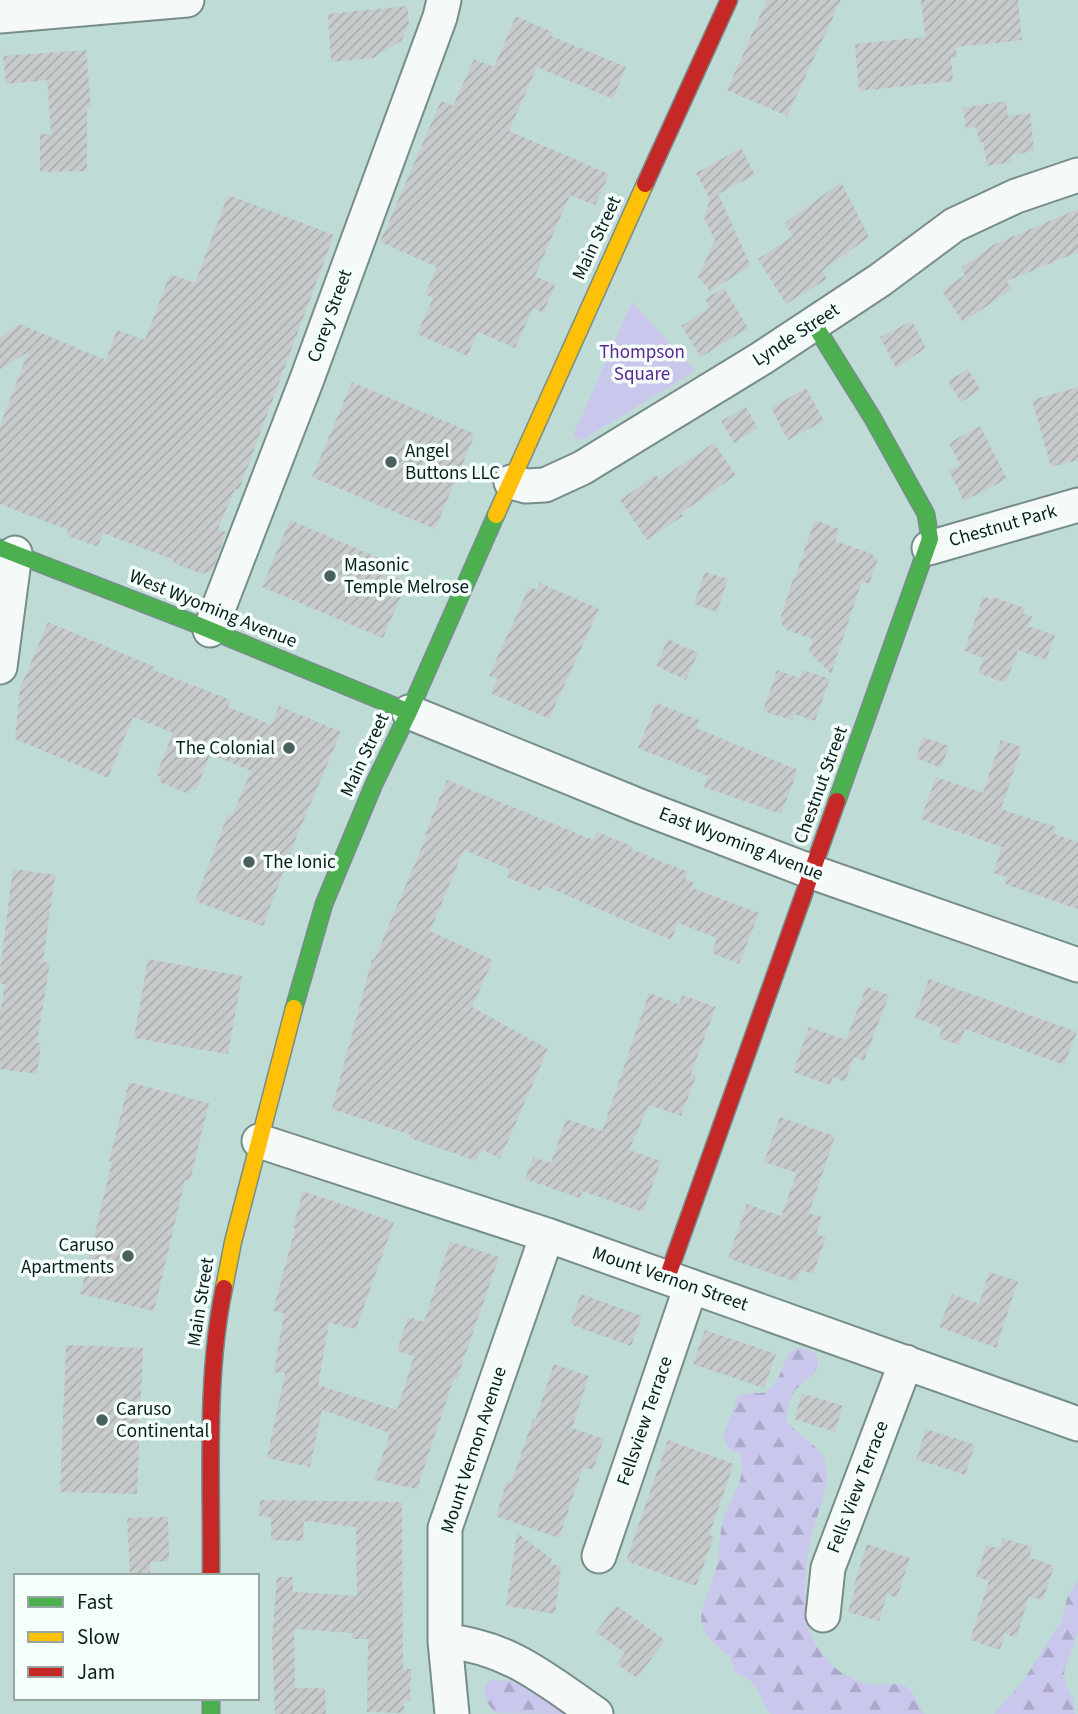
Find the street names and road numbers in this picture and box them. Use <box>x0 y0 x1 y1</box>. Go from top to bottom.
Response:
street label: Main Street <box>566 191 628 284</box>
street label: Corey Street <box>301 265 360 366</box>
street label: Lynde Street <box>747 296 845 373</box>
street label: Chestnut Park <box>946 498 1061 554</box>
street label: West Wyoming Avenue <box>125 563 301 655</box>
street label: Main Street <box>334 708 396 801</box>
street label: Chestnut Street <box>787 722 855 847</box>
street label: East Wyoming Avenue <box>655 800 827 888</box>
street label: Mount Vernon Street <box>589 1240 752 1318</box>
street label: Main Street <box>181 1255 221 1348</box>
street label: Fellsview Terrace <box>610 1353 680 1489</box>
street label: Mount Vernon Avenue <box>434 1363 514 1537</box>
street label: Fells View Terrace <box>820 1417 896 1557</box>

